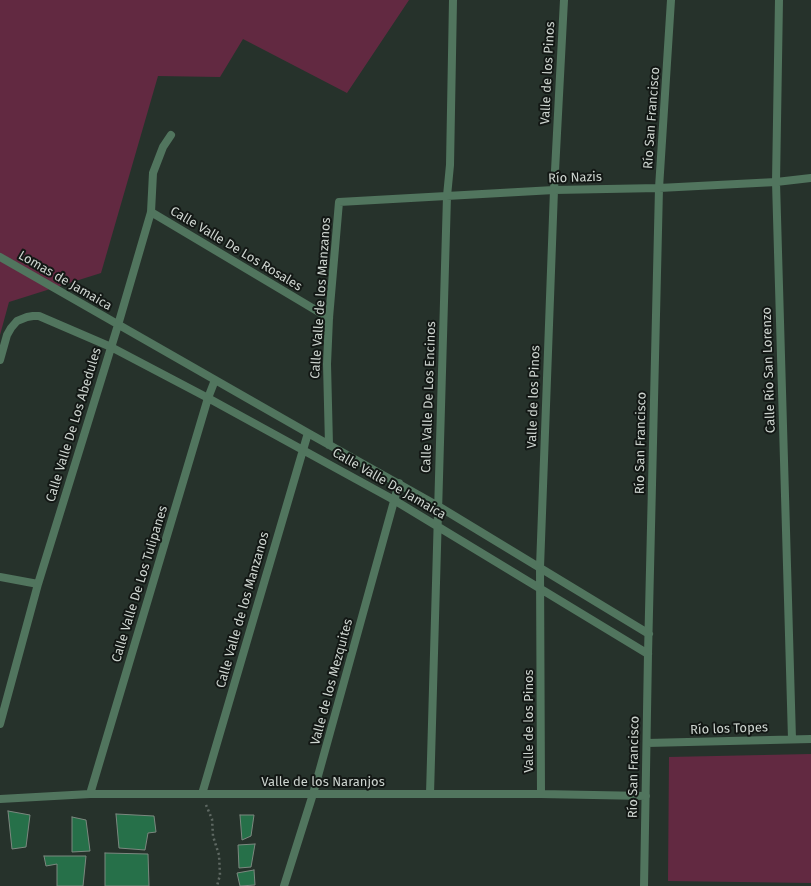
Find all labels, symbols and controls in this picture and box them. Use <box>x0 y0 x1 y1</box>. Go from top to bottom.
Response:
street label: Valle de los Pinos <box>538 21 558 125</box>
street label: Río San Francisco <box>641 66 663 170</box>
street label: Río Nazis <box>548 169 602 187</box>
street label: Calle Valle De Los Rosales <box>167 203 305 295</box>
street label: Calle Valle de los Manzanos <box>308 217 334 379</box>
street label: Lomas de Jamaica <box>15 248 115 314</box>
street label: Calle Río San Lorenzo <box>759 307 779 433</box>
street label: Calle Valle De Los Encinos <box>419 321 439 473</box>
street label: Valle de los Pinos <box>524 345 544 449</box>
street label: Calle Valle De Los Abedules <box>43 346 105 504</box>
street label: Río San Francisco <box>632 392 650 494</box>
street label: Calle Valle De Jamaica <box>329 445 449 523</box>
street label: Calle Valle De Los Tulipanes <box>109 504 171 664</box>
street label: Calle Valle de los Manzanos <box>213 530 273 690</box>
street label: Valle de los Mezquites <box>308 617 356 747</box>
street label: Valle de los Pinos <box>521 669 537 773</box>
street label: Río San Francisco <box>625 716 643 818</box>
street label: Río los Topes <box>690 720 768 738</box>
street label: Valle de los Naranjos <box>261 774 385 790</box>

